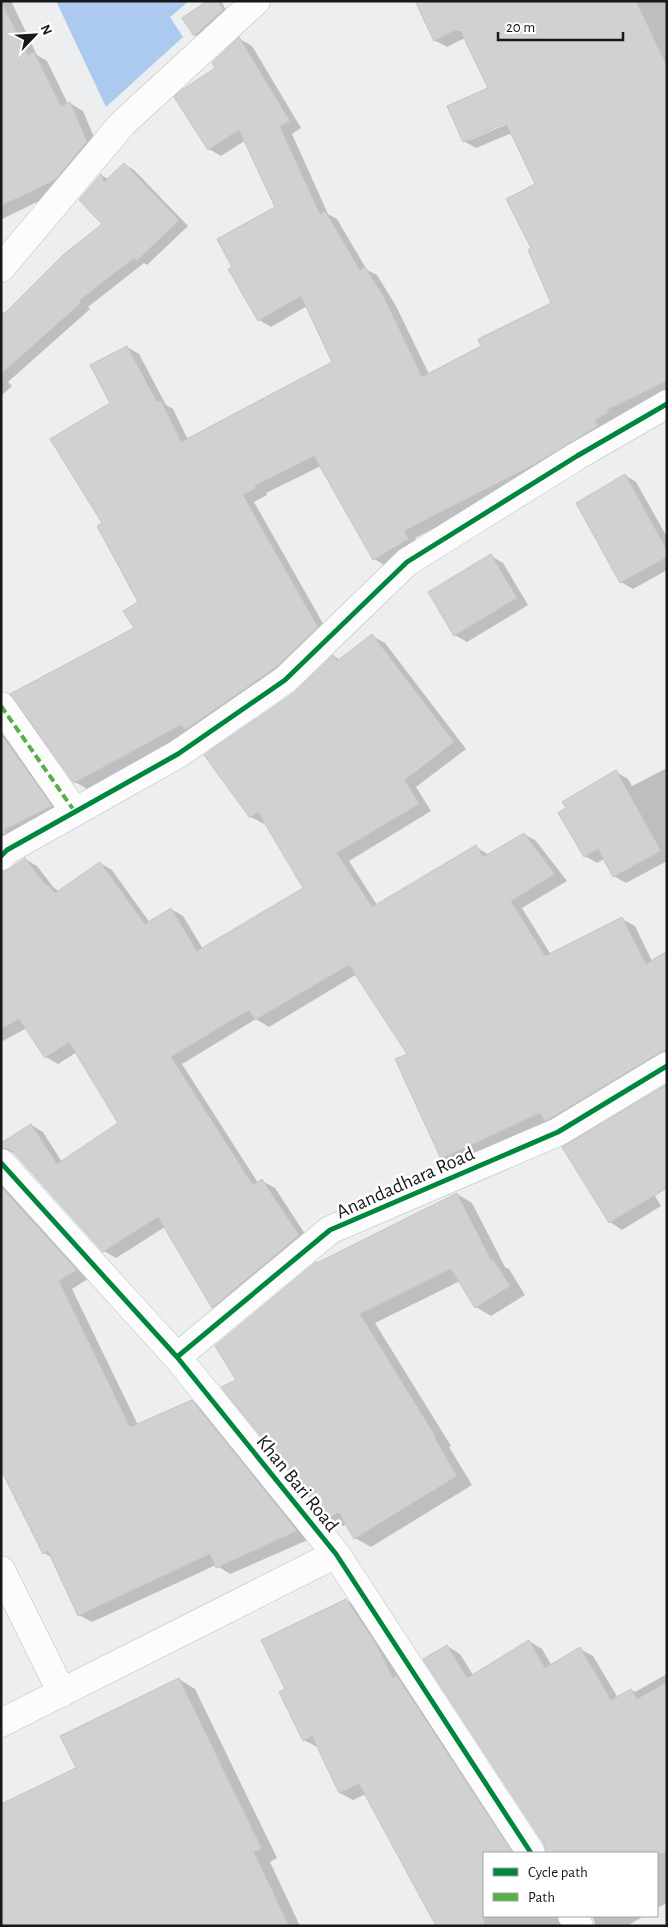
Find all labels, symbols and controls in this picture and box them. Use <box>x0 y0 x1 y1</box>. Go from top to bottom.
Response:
north arrow <box>10 10 60 60</box>
scale bar <box>498 10 623 42</box>
text: 20 m <box>506 20 535 35</box>
text: N <box>37 23 54 37</box>
street label: Anandadhara Road <box>333 1143 478 1222</box>
street label: Khan Bari Road <box>252 1431 342 1536</box>
legend <box>483 1852 658 1917</box>
text: Cycle path <box>528 1865 588 1880</box>
text: Path <box>528 1890 555 1905</box>

